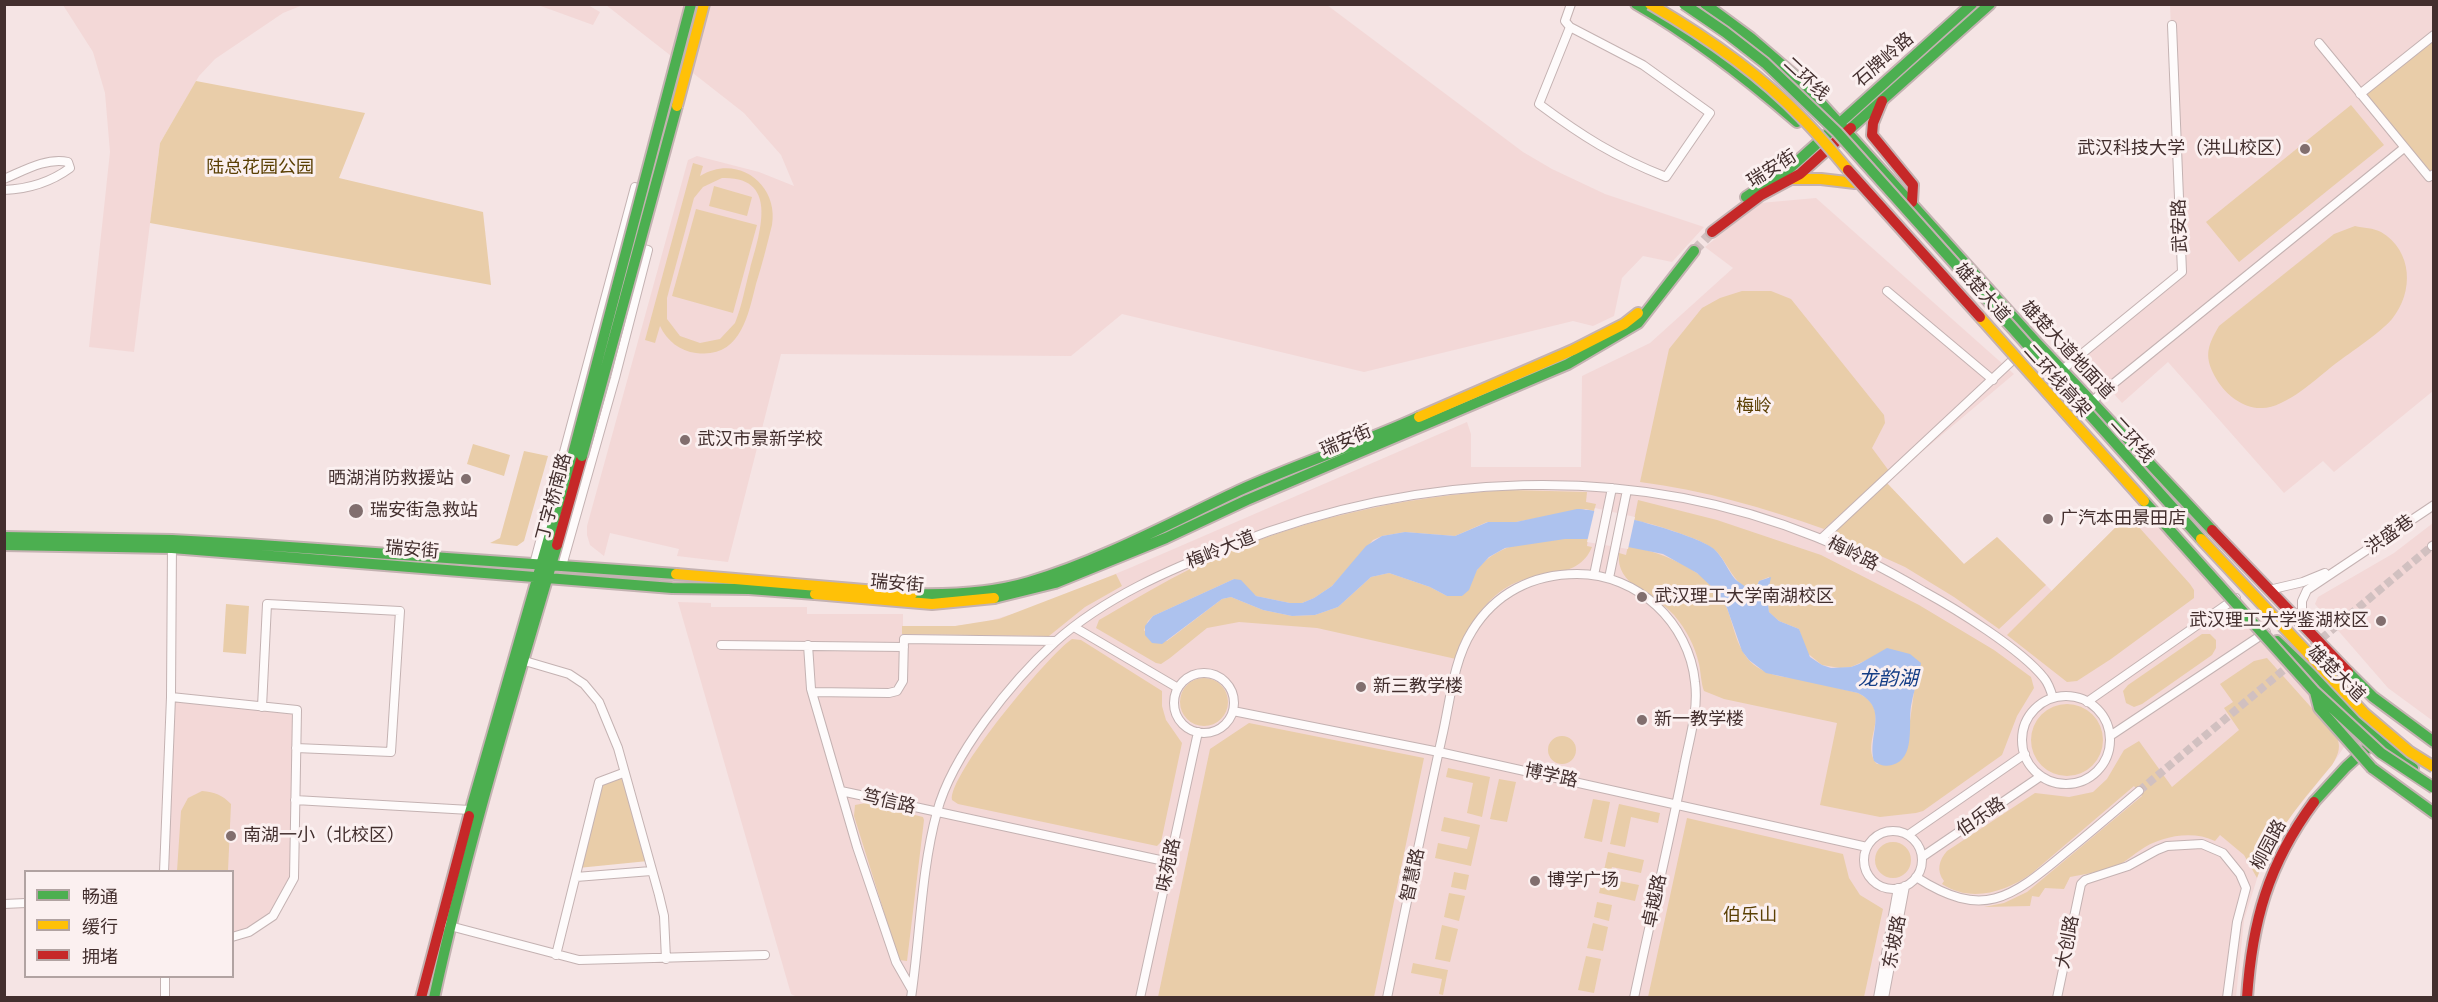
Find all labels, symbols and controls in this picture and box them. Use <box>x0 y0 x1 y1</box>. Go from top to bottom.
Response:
street label: 石牌岭路 <box>1850 28 1918 92</box>
street label: 二环线 <box>1779 53 1833 105</box>
place label: 武汉科技大学（洪山校区） <box>2077 138 2293 160</box>
marker: 武汉科技大学（洪山校区） <box>2298 142 2312 156</box>
street label: 瑞安街 <box>1743 146 1801 192</box>
park label: 陆总花园公园 <box>206 157 314 179</box>
street label: 武安路 <box>2168 199 2192 253</box>
street label: 雄楚大道 <box>1950 259 2014 327</box>
street label: 雄楚大道地面道 <box>2016 297 2118 403</box>
street label: 二环线高架 <box>2019 340 2095 422</box>
park label: 梅岭 <box>1736 396 1772 418</box>
street label: 二环线 <box>2106 413 2158 467</box>
street label: 瑞安街 <box>1317 421 1375 461</box>
place label: 武汉市景新学校 <box>697 429 823 451</box>
marker: 武汉市景新学校 <box>678 433 692 447</box>
street label: 丁字桥南路 <box>532 451 576 543</box>
place label: 晒湖消防救援站 <box>328 468 454 490</box>
marker: 晒湖消防救援站 <box>459 472 473 486</box>
place label: 瑞安街急救站 <box>370 500 478 522</box>
marker: 瑞安街急救站 <box>347 502 365 520</box>
place label: 广汽本田景田店 <box>2060 508 2186 530</box>
street label: 洪盛巷 <box>2362 511 2418 559</box>
marker: 广汽本田景田店 <box>2041 512 2055 526</box>
street label: 梅岭大道 <box>1184 527 1258 573</box>
street label: 梅岭路 <box>1824 532 1882 576</box>
street label: 瑞安街 <box>384 537 440 563</box>
street label: 瑞安街 <box>869 571 925 597</box>
place label: 武汉理工大学南湖校区 <box>1654 586 1834 608</box>
marker: 武汉理工大学南湖校区 <box>1635 590 1649 604</box>
place label: 武汉理工大学鉴湖校区 <box>2189 610 2369 632</box>
marker: 武汉理工大学鉴湖校区 <box>2374 614 2388 628</box>
street label: 雄楚大道 <box>2303 641 2369 707</box>
water label: 龙韵湖 <box>1858 667 1918 691</box>
place label: 新三教学楼 <box>1373 676 1463 698</box>
marker: 新三教学楼 <box>1354 680 1368 694</box>
place label: 新一教学楼 <box>1654 709 1744 731</box>
marker: 新一教学楼 <box>1635 713 1649 727</box>
street label: 博学路 <box>1522 760 1580 792</box>
street label: 笃信路 <box>860 785 918 819</box>
street label: 伯乐路 <box>1953 793 2009 841</box>
street label: 柳园路 <box>2247 816 2291 874</box>
place label: 南湖一小（北校区） <box>243 825 405 847</box>
marker: 南湖一小（北校区） <box>224 829 238 843</box>
street label: 味苑路 <box>1153 836 1185 894</box>
street label: 智慧路 <box>1397 846 1429 904</box>
legend <box>24 870 234 978</box>
place label: 博学广场 <box>1547 870 1619 892</box>
street label: 卓越路 <box>1639 872 1671 930</box>
marker: 博学广场 <box>1528 874 1542 888</box>
text: 畅通 <box>82 886 118 908</box>
park label: 伯乐山 <box>1723 905 1777 927</box>
street label: 东坡路 <box>1879 913 1911 971</box>
street label: 大创路 <box>2052 913 2084 971</box>
text: 缓行 <box>82 916 118 938</box>
text: 拥堵 <box>82 946 118 968</box>

